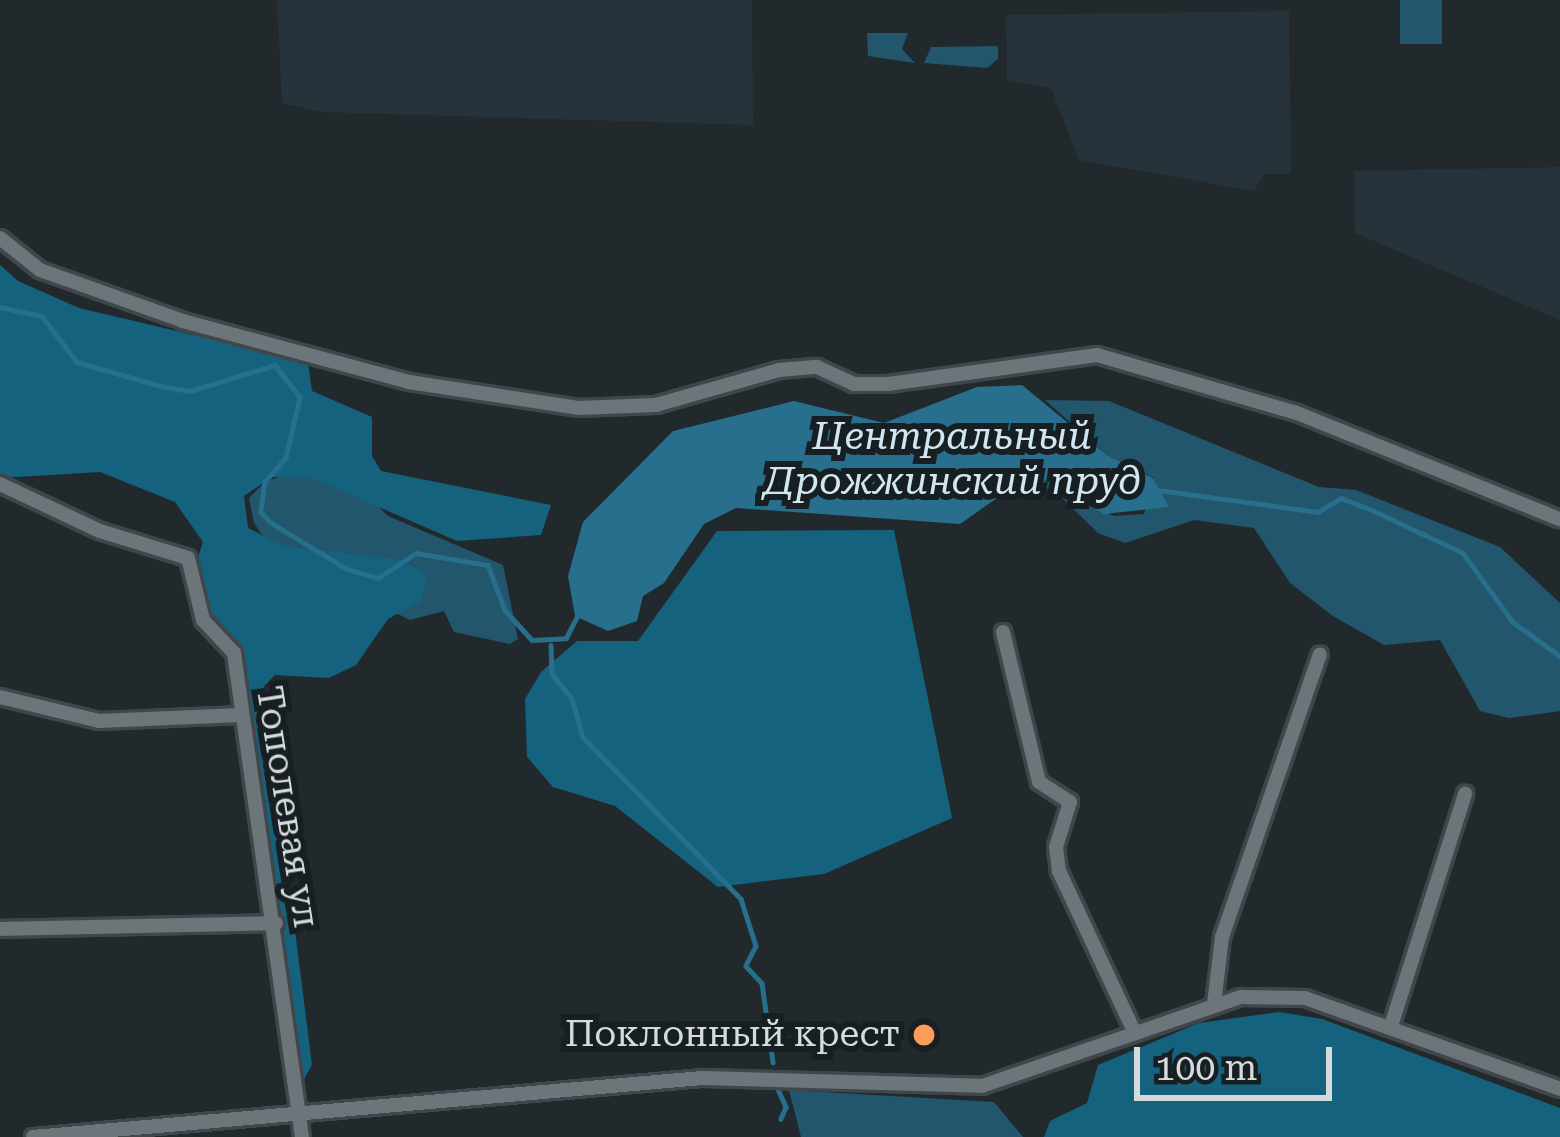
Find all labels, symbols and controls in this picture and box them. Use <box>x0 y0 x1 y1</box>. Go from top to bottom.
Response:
water label: Центральный Дрожжинский пруд <box>763 414 1141 505</box>
street label: Тополевая ул <box>247 683 327 931</box>
place label: Поклонный крест <box>565 1013 900 1057</box>
marker: Поклонный крест <box>911 1022 937 1048</box>
scale bar <box>1140 1023 1338 1097</box>
text: 100 m <box>1155 1047 1257 1089</box>

